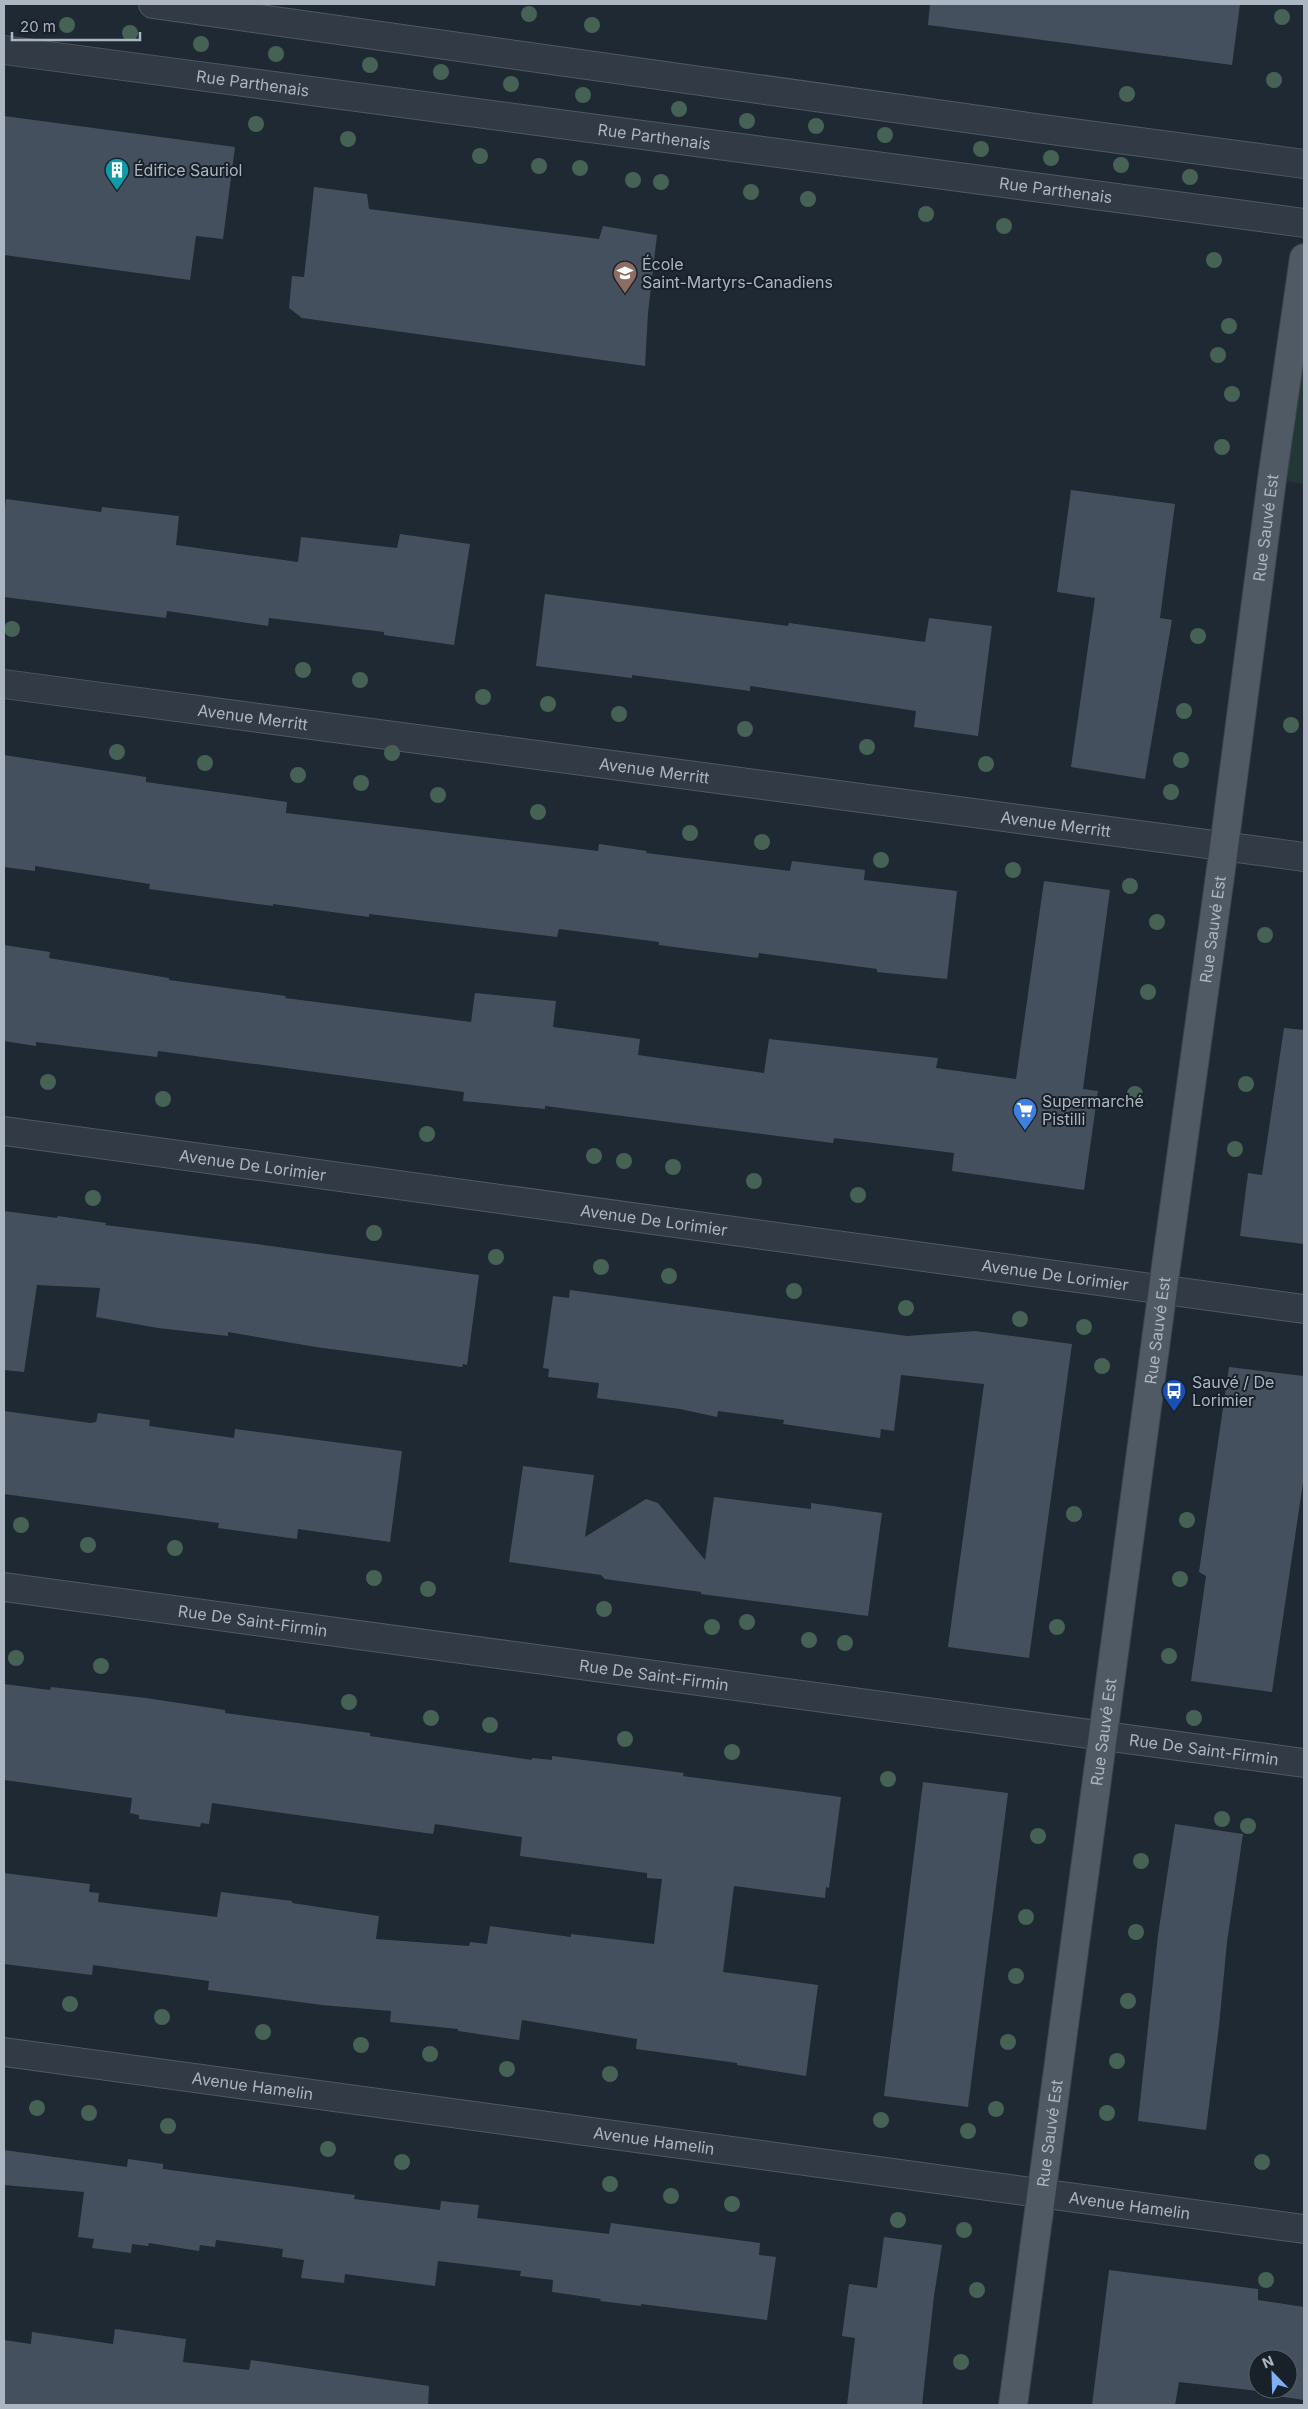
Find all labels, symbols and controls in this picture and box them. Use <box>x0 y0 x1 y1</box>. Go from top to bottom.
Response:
scale bar <box>12 10 140 42</box>
text: 20 m <box>20 17 56 36</box>
street label: Rue Parthenais <box>195 66 311 101</box>
street label: Rue Parthenais <box>597 119 712 154</box>
building icon: Édifice Sauriol <box>104 157 130 191</box>
place label: Édifice Sauriol <box>134 160 242 180</box>
street label: Rue Parthenais <box>998 173 1113 207</box>
place label: École Saint-Martyrs-Canadiens <box>642 254 833 292</box>
school or university icon: École Saint-Martyrs-Canadiens <box>612 260 638 294</box>
street label: Rue Sauvé Est <box>1249 473 1283 583</box>
street label: Avenue Merritt <box>196 700 309 734</box>
street label: Avenue Merritt <box>598 753 711 788</box>
street label: Avenue Merritt <box>999 807 1112 841</box>
street label: Rue Sauvé Est <box>1195 875 1230 984</box>
place label: Supermarché Pistilli <box>1042 1091 1144 1129</box>
supermarket icon: Supermarché Pistilli <box>1012 1097 1038 1131</box>
street label: Avenue De Lorimier <box>178 1145 327 1185</box>
street label: Avenue De Lorimier <box>579 1200 729 1240</box>
street label: Avenue De Lorimier <box>980 1255 1130 1295</box>
street label: Rue Sauvé Est <box>1140 1276 1174 1386</box>
place label: Sauvé / De Lorimier <box>1192 1372 1274 1410</box>
bus stop icon: Sauvé / De Lorimier <box>1161 1378 1187 1412</box>
street label: Rue De Saint-Firmin <box>177 1601 329 1641</box>
street label: Rue De Saint-Firmin <box>578 1655 730 1695</box>
street label: Rue Sauvé Est <box>1086 1677 1120 1787</box>
street label: Rue De Saint-Firmin <box>1128 1729 1280 1769</box>
street label: Avenue Hamelin <box>191 2068 315 2104</box>
street label: Rue Sauvé Est <box>1032 2079 1067 2188</box>
street label: Avenue Hamelin <box>592 2122 716 2159</box>
street label: Avenue Hamelin <box>1068 2187 1191 2223</box>
north arrow <box>1248 2349 1298 2399</box>
text: N <box>1259 2352 1276 2371</box>

